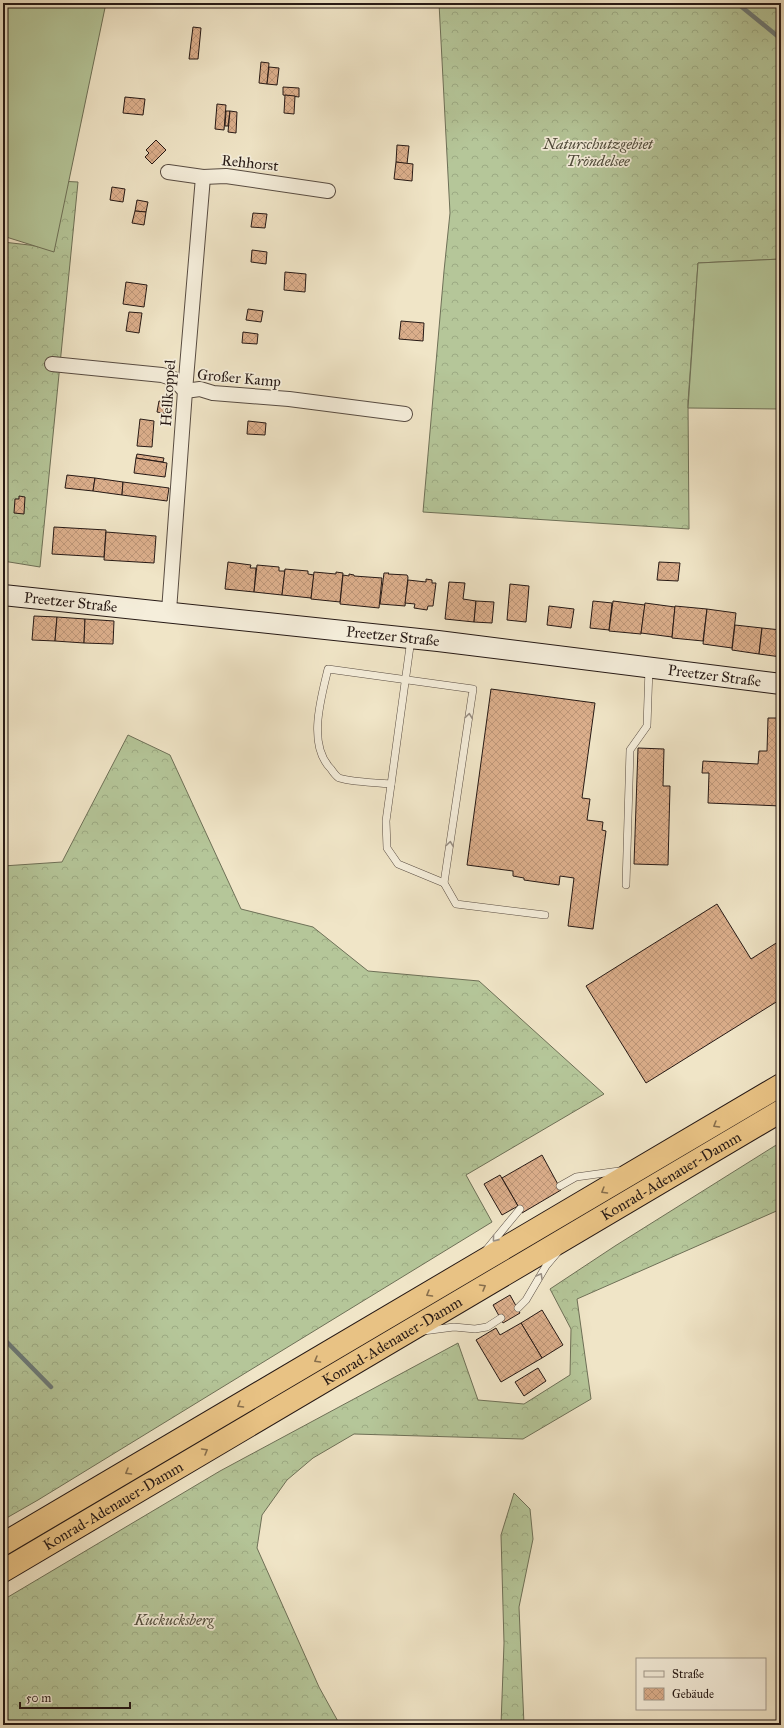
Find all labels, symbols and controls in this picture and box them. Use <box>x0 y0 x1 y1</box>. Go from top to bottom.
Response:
park label: Naturschutzgebiet Tröndelsee <box>542 135 654 170</box>
street label: Rehhorst <box>221 151 280 175</box>
street label: Hellkoppel <box>157 358 179 427</box>
street label: Großer Kamp <box>196 365 282 391</box>
street label: Preetzer Straße <box>23 588 118 616</box>
street label: Preetzer Straße <box>345 622 440 650</box>
street label: Preetzer Straße <box>667 661 762 690</box>
one-way arrow <box>464 712 473 719</box>
one-way arrow <box>445 841 454 847</box>
one-way arrow <box>713 1120 720 1127</box>
street label: Konrad-Adenauer-Damm <box>598 1127 745 1224</box>
one-way arrow <box>601 1187 608 1194</box>
one-way arrow <box>492 1235 499 1242</box>
one-way arrow <box>535 1273 542 1280</box>
one-way arrow <box>479 1285 486 1292</box>
one-way arrow <box>426 1289 433 1296</box>
street label: Konrad-Adenauer-Damm <box>319 1292 466 1389</box>
one-way arrow <box>314 1355 321 1362</box>
one-way arrow <box>237 1400 244 1408</box>
one-way arrow <box>201 1449 208 1456</box>
street label: Konrad-Adenauer-Damm <box>40 1457 187 1554</box>
one-way arrow <box>125 1467 133 1474</box>
park label: Kuckucksberg <box>133 1611 215 1629</box>
legend <box>636 1658 766 1710</box>
text: Straße <box>672 1667 704 1681</box>
scale bar <box>20 1684 130 1710</box>
text: Gebäude <box>672 1687 714 1701</box>
text: 50 m <box>26 1691 51 1705</box>

